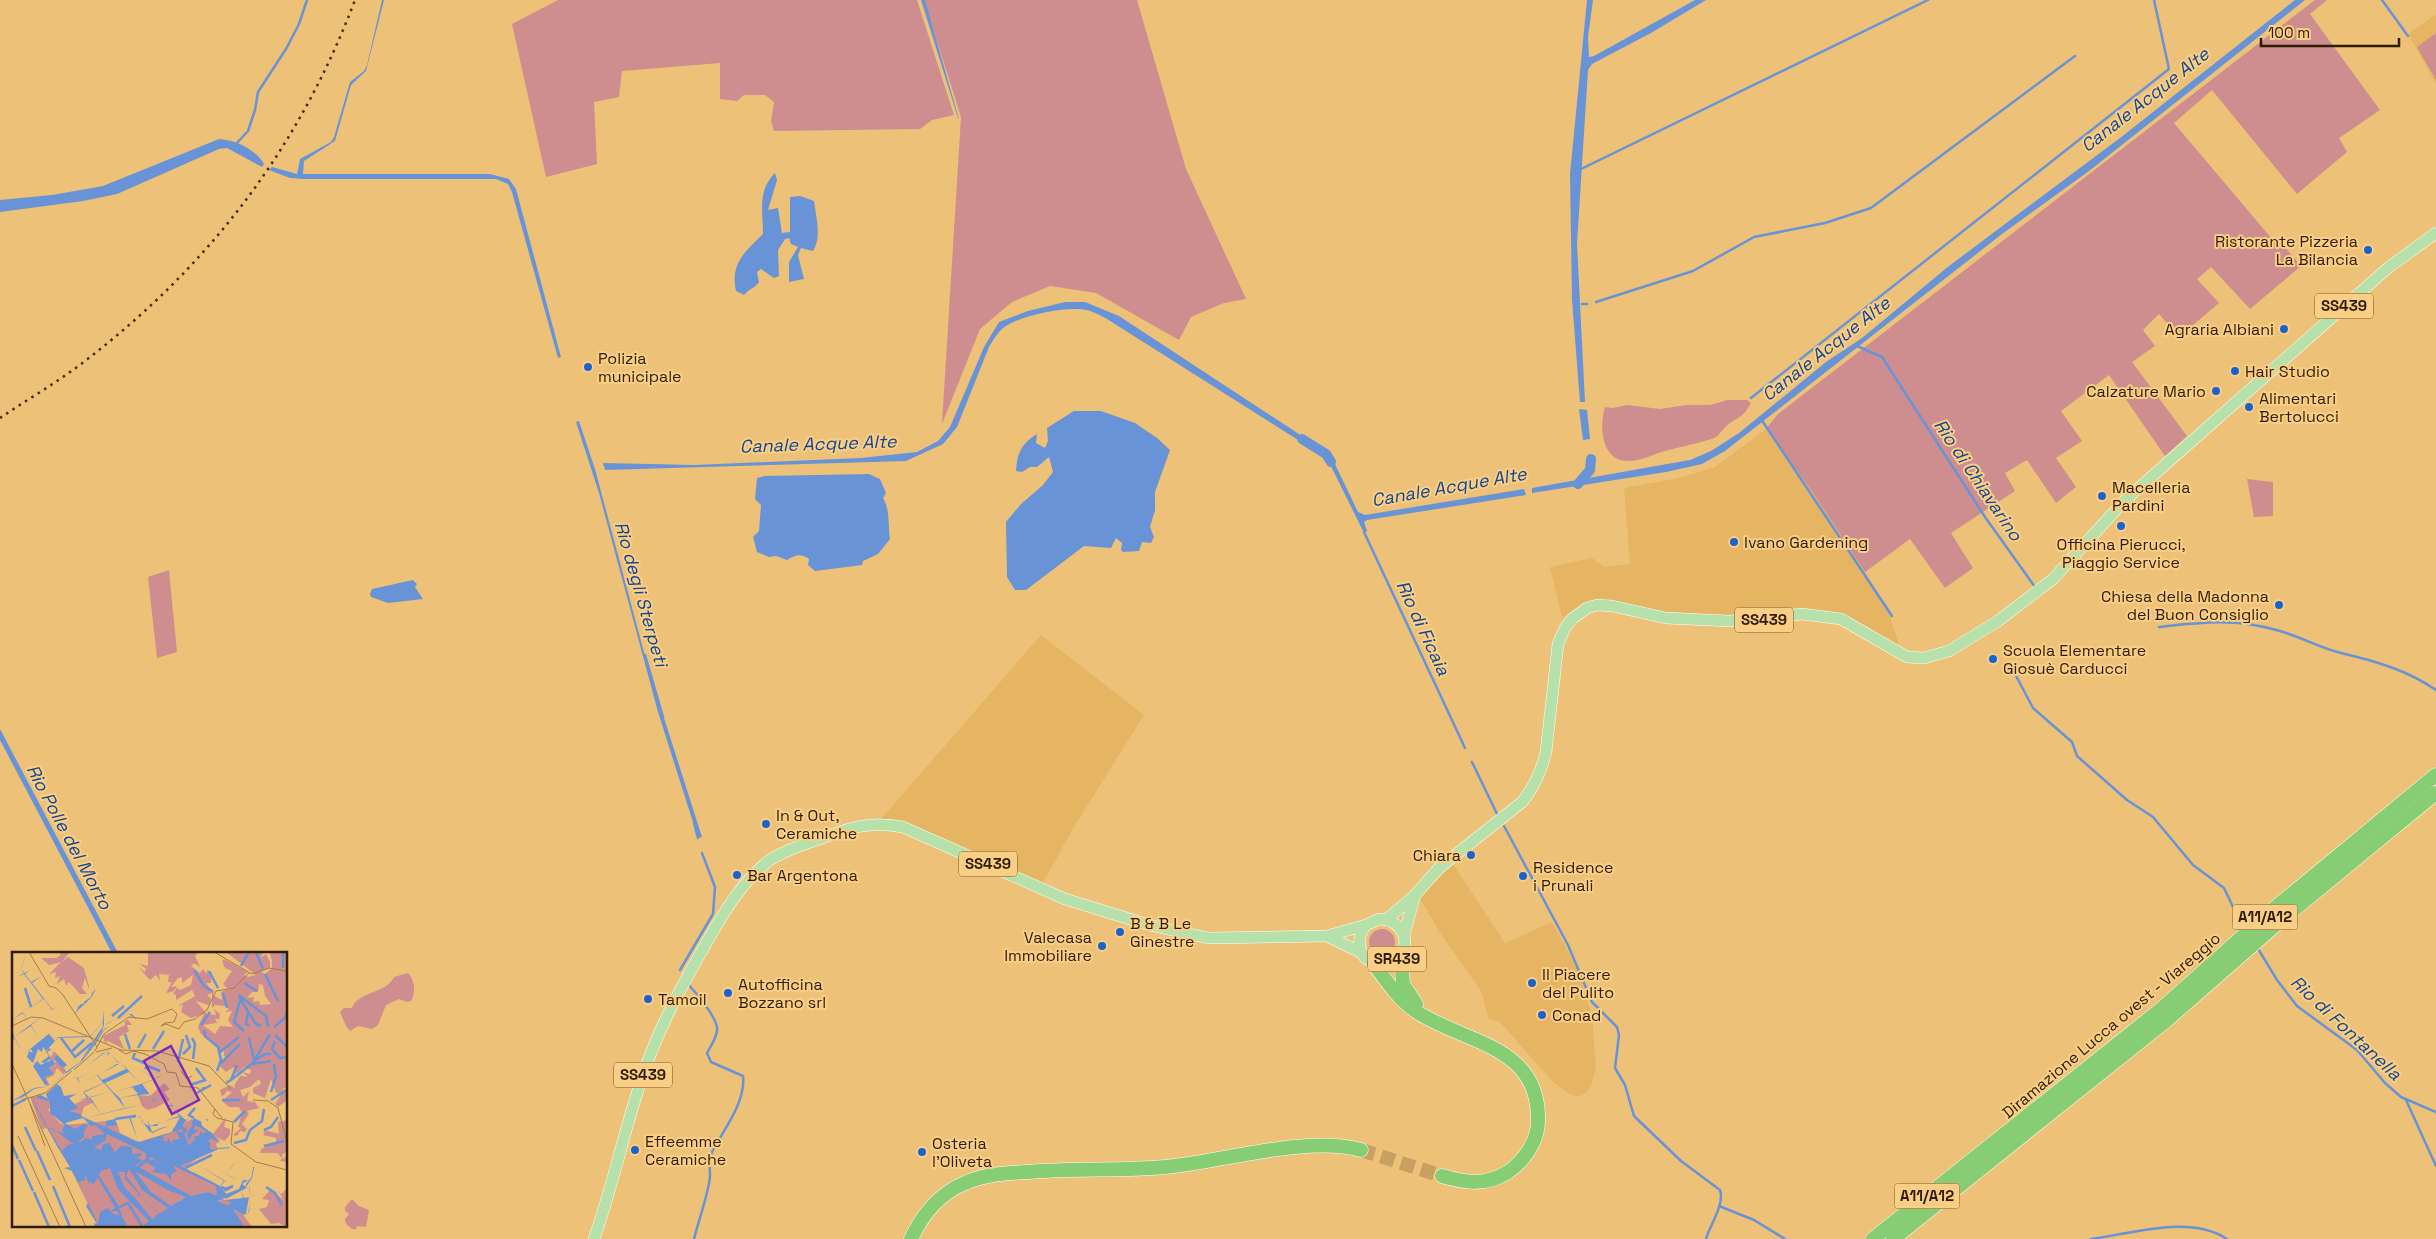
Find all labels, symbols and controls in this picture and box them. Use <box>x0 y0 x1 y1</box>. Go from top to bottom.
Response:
scale bar <box>2261 15 2398 47</box>
text: 100 m <box>2268 23 2310 42</box>
water label: Canale Acque Alte <box>2076 41 2215 157</box>
place label: Ristorante Pizzeria La Bilancia <box>2215 231 2358 270</box>
marker: Ristorante Pizzeria La Bilancia <box>2362 244 2374 256</box>
water label: Canale Acque Alte <box>1757 290 1896 406</box>
road number: SS439 <box>2315 294 2373 318</box>
place label: Agraria Albiani <box>2164 319 2274 340</box>
marker: Agraria Albiani <box>2278 323 2290 335</box>
place label: Polizia municipale <box>598 348 682 387</box>
marker: Polizia municipale <box>582 361 594 373</box>
place label: Hair Studio <box>2245 361 2330 382</box>
marker: Hair Studio <box>2229 365 2241 377</box>
place label: Calzature Mario <box>2086 381 2206 402</box>
marker: Calzature Mario <box>2210 385 2222 397</box>
place label: Alimentari Bertolucci <box>2259 388 2339 427</box>
marker: Alimentari Bertolucci <box>2243 401 2255 413</box>
water label: Rio di Chiavarino <box>1929 414 2028 546</box>
water label: Canale Acque Alte <box>739 429 898 458</box>
water label: Canale Acque Alte <box>1370 461 1529 511</box>
place label: Macelleria Pardini <box>2112 477 2190 516</box>
marker: Macelleria Pardini <box>2096 490 2108 502</box>
water label: Rio degli Sterpeti <box>610 519 674 672</box>
marker: Officina Pierucci, Piaggio Service <box>2115 520 2127 532</box>
place label: Ivano Gardening <box>1744 532 1868 553</box>
place label: Officina Pierucci, Piaggio Service <box>2057 534 2185 573</box>
marker: Ivano Gardening <box>1728 536 1740 548</box>
water label: Rio di Ficaia <box>1391 577 1456 680</box>
place label: Chiesa della Madonna del Buon Consiglio <box>2101 586 2269 625</box>
marker: Chiesa della Madonna del Buon Consiglio <box>2273 599 2285 611</box>
road number: SS439 <box>1735 608 1793 632</box>
place label: Scuola Elementare Giosuè Carducci <box>2003 640 2146 679</box>
marker: Scuola Elementare Giosuè Carducci <box>1987 653 1999 665</box>
water label: Rio Polle del Morto <box>21 760 118 914</box>
place label: In & Out, Ceramiche <box>776 805 857 844</box>
marker: In & Out, Ceramiche <box>760 818 772 830</box>
place label: Chiara <box>1413 845 1461 866</box>
marker: Chiara <box>1465 849 1477 861</box>
road number: SS439 <box>959 852 1017 876</box>
place label: Residence i Prunali <box>1533 857 1614 896</box>
place label: Bar Argentona <box>747 865 858 886</box>
marker: Bar Argentona <box>731 869 743 881</box>
marker: Residence i Prunali <box>1517 870 1529 882</box>
road number: A11/A12 <box>2232 904 2298 930</box>
place label: B & B Le Ginestre <box>1130 913 1195 952</box>
marker: B & B Le Ginestre <box>1114 926 1126 938</box>
place label: Valecasa Immobiliare <box>1004 927 1092 966</box>
street label: Diramazione Lucca ovest - Viareggio <box>1998 928 2225 1123</box>
marker: Valecasa Immobiliare <box>1096 940 1108 952</box>
road number: SR439 <box>1368 946 1426 972</box>
inset map <box>12 952 288 1226</box>
place label: Il Piacere del Pulito <box>1542 964 1614 1003</box>
water label: Rio di Fontanella <box>2286 970 2407 1085</box>
place label: Autofficina Bozzano srl <box>738 974 826 1013</box>
marker: Il Piacere del Pulito <box>1526 977 1538 989</box>
marker: Autofficina Bozzano srl <box>722 987 734 999</box>
place label: Tamoil <box>658 989 707 1010</box>
marker: Tamoil <box>642 993 654 1005</box>
place label: Conad <box>1552 1005 1601 1026</box>
marker: Conad <box>1536 1009 1548 1021</box>
road number: SS439 <box>614 1062 672 1088</box>
place label: Effeemme Ceramiche <box>645 1131 726 1170</box>
place label: Osteria l'Oliveta <box>932 1133 992 1172</box>
marker: Effeemme Ceramiche <box>629 1144 641 1156</box>
marker: Osteria l'Oliveta <box>916 1146 928 1158</box>
road number: A11/A12 <box>1894 1184 1960 1208</box>

